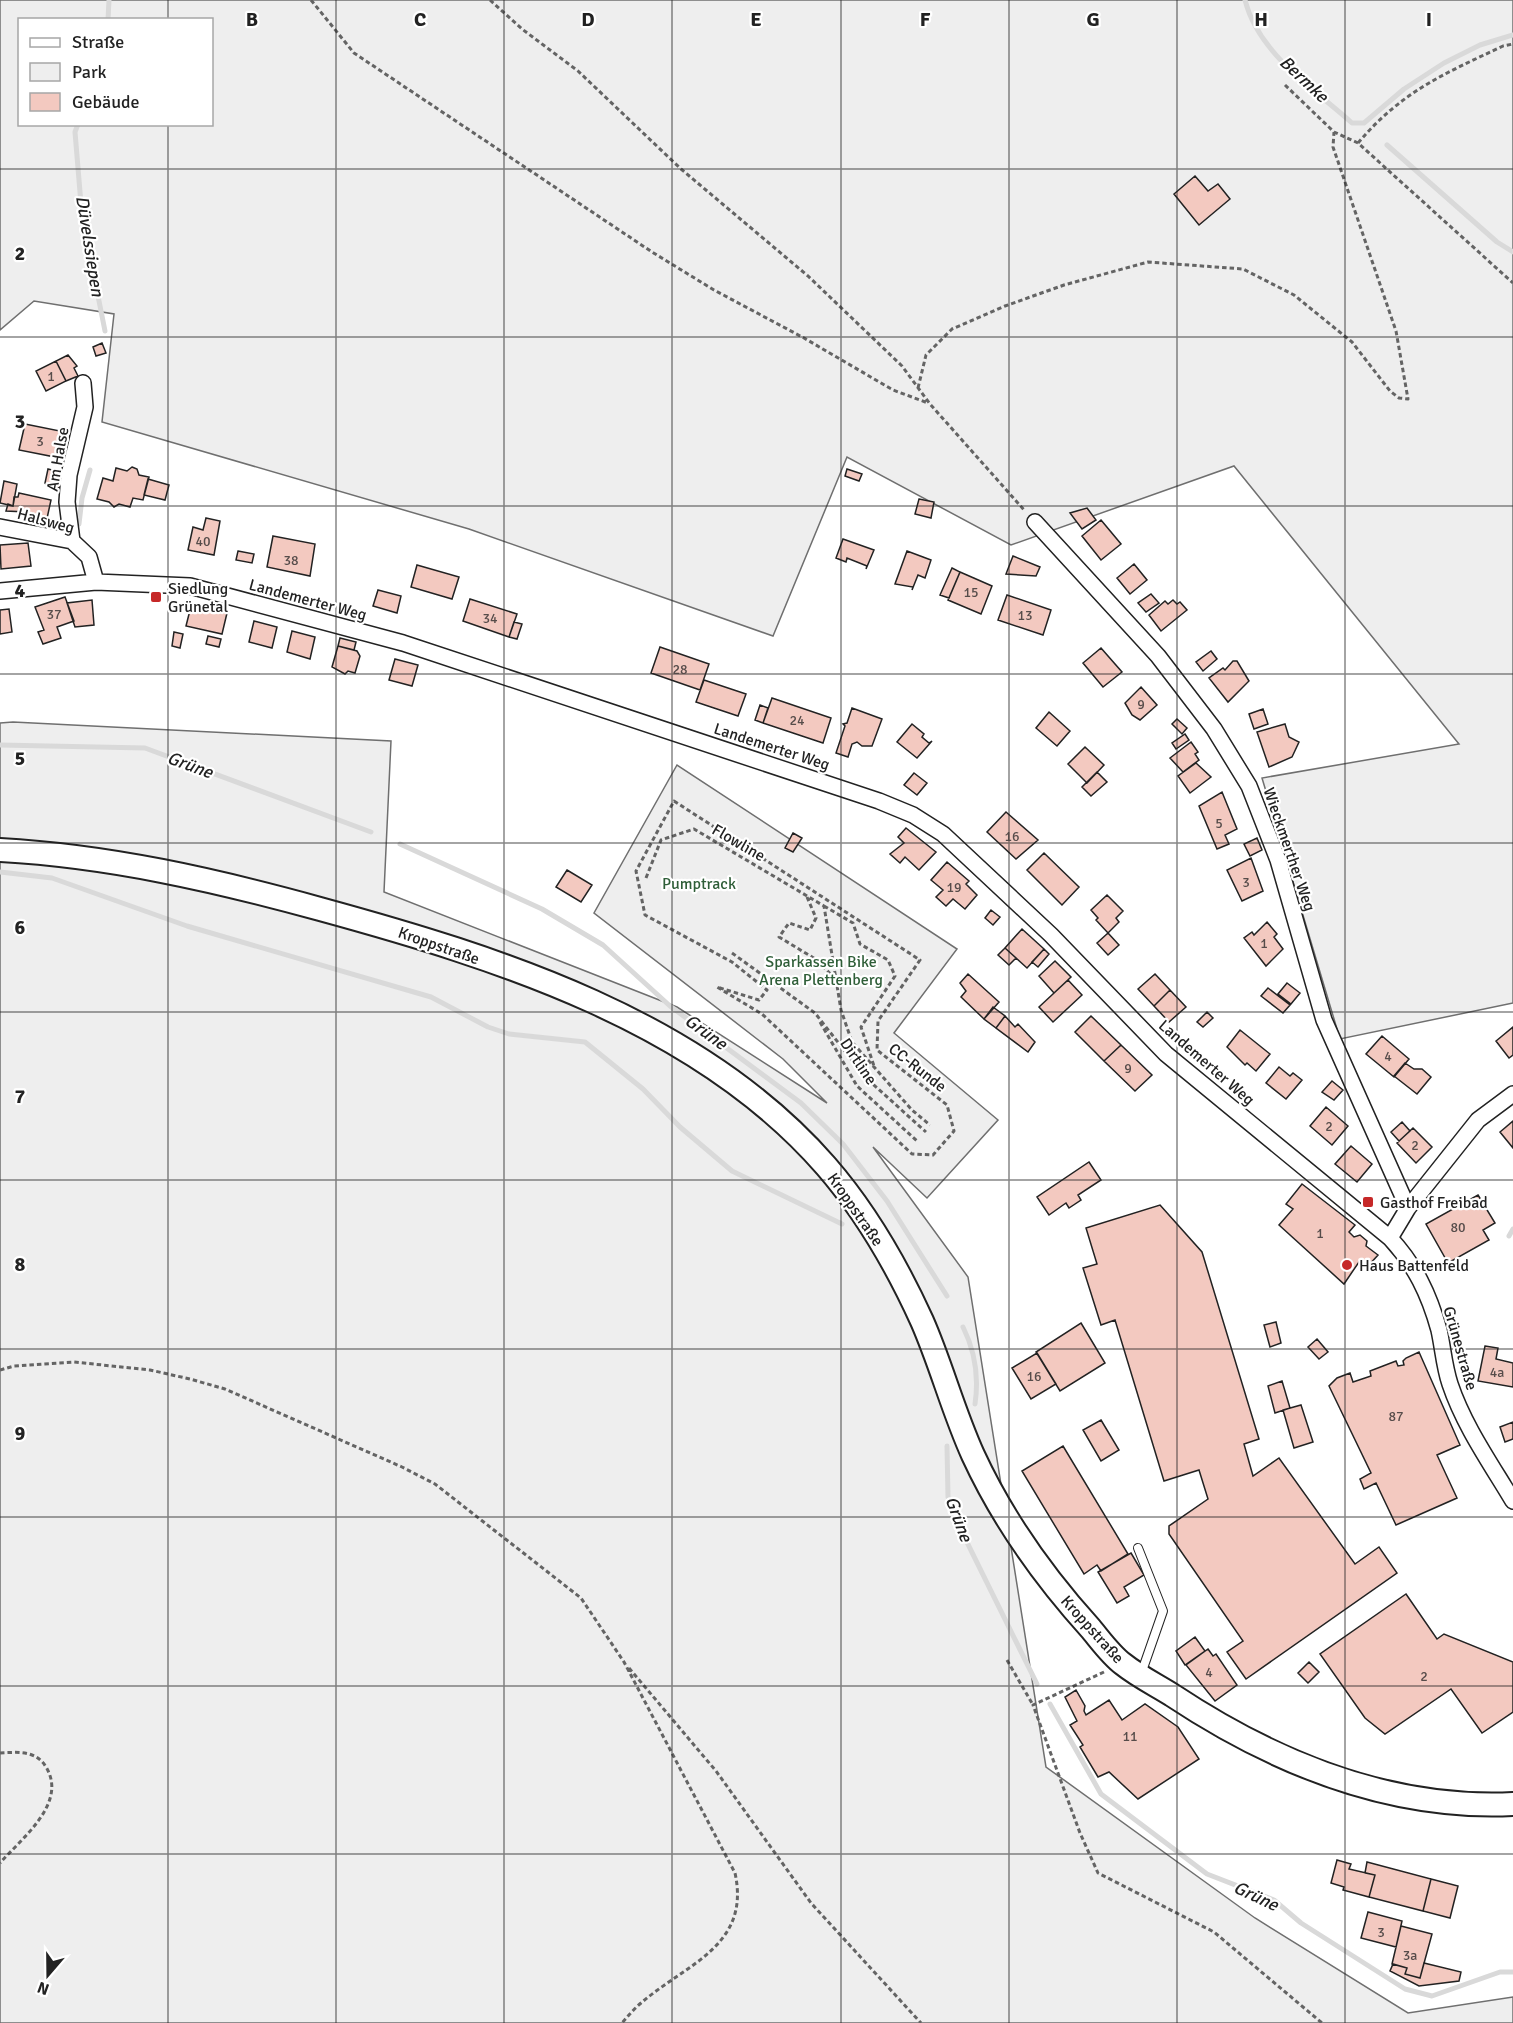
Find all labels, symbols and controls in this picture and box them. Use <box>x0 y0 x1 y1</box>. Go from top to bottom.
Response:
text: B <box>246 7 258 32</box>
text: C <box>414 7 426 32</box>
text: D <box>581 7 595 32</box>
text: E <box>750 7 762 32</box>
text: F <box>920 7 931 32</box>
text: G <box>1086 7 1100 32</box>
text: H <box>1254 7 1268 32</box>
text: I <box>1426 7 1432 32</box>
legend <box>18 18 213 126</box>
text: Straße <box>72 31 124 53</box>
water label: Bermke <box>1275 51 1334 108</box>
text: Park <box>72 61 107 83</box>
text: Gebäude <box>72 91 140 113</box>
water label: Düvelssiepen <box>71 194 109 299</box>
text: 2 <box>15 241 25 266</box>
house number: 1 <box>47 368 55 385</box>
text: 3 <box>15 409 25 434</box>
street label: Am Halse <box>43 426 73 493</box>
house number: 3 <box>36 433 44 450</box>
street label: Halsweg <box>15 504 77 538</box>
house number: 40 <box>195 533 211 550</box>
house number: 38 <box>283 552 299 569</box>
street label: Landemerter Weg <box>247 575 369 625</box>
text: 4 <box>15 578 26 603</box>
place label: Siedlung Grünetal <box>168 579 228 617</box>
house number: 15 <box>963 584 979 601</box>
marker: Siedlung Grünetal <box>149 590 163 604</box>
house number: 37 <box>46 606 62 623</box>
house number: 13 <box>1017 607 1033 624</box>
house number: 34 <box>482 610 498 627</box>
house number: 28 <box>672 661 688 678</box>
house number: 9 <box>1137 696 1145 713</box>
house number: 24 <box>789 712 805 729</box>
street label: Landemerter Weg <box>711 719 832 775</box>
text: 5 <box>15 746 25 771</box>
water label: Grüne <box>164 747 217 784</box>
street label: Wieckmerther Weg <box>1258 785 1320 914</box>
house number: 5 <box>1215 815 1223 832</box>
street label: Flowline <box>708 820 769 866</box>
house number: 16 <box>1004 828 1020 845</box>
park label: Pumptrack <box>662 874 736 894</box>
house number: 3 <box>1242 874 1250 891</box>
house number: 19 <box>946 879 962 896</box>
text: 6 <box>15 915 26 940</box>
street label: Kroppstraße <box>395 923 482 969</box>
house number: 1 <box>1260 935 1268 952</box>
park label: Sparkassen Bike Arena Plettenberg <box>759 952 883 990</box>
water label: Grüne <box>681 1009 732 1055</box>
street label: Landemerter Weg <box>1154 1016 1258 1110</box>
street label: Dirtline <box>835 1034 881 1089</box>
street label: CC-Runde <box>884 1039 950 1097</box>
house number: 4 <box>1384 1048 1392 1065</box>
house number: 9 <box>1124 1060 1132 1077</box>
text: 7 <box>15 1084 26 1109</box>
house number: 2 <box>1325 1118 1333 1135</box>
house number: 2 <box>1411 1137 1419 1154</box>
street label: Kroppstraße <box>823 1169 888 1250</box>
place label: Gasthof Freibad <box>1380 1193 1488 1213</box>
marker: Gasthof Freibad <box>1361 1195 1375 1209</box>
house number: 80 <box>1450 1219 1466 1236</box>
house number: 1 <box>1316 1225 1324 1242</box>
text: 8 <box>15 1252 26 1277</box>
place label: Haus Battenfeld <box>1359 1256 1469 1276</box>
marker: Haus Battenfeld <box>1340 1258 1354 1272</box>
street label: Grünestraße <box>1439 1304 1482 1392</box>
house number: 4a <box>1490 1364 1504 1381</box>
house number: 16 <box>1026 1368 1042 1385</box>
house number: 87 <box>1388 1408 1404 1425</box>
text: 9 <box>15 1421 26 1446</box>
water label: Grüne <box>941 1493 978 1546</box>
street label: Kroppstraße <box>1056 1591 1128 1668</box>
house number: 4 <box>1205 1664 1213 1681</box>
house number: 2 <box>1420 1668 1428 1685</box>
house number: 11 <box>1122 1728 1138 1745</box>
water label: Grüne <box>1230 1876 1283 1916</box>
house number: 3 <box>1377 1924 1385 1941</box>
north arrow <box>18 1945 78 2005</box>
house number: 3a <box>1403 1947 1417 1964</box>
text: N <box>35 1977 52 1999</box>

